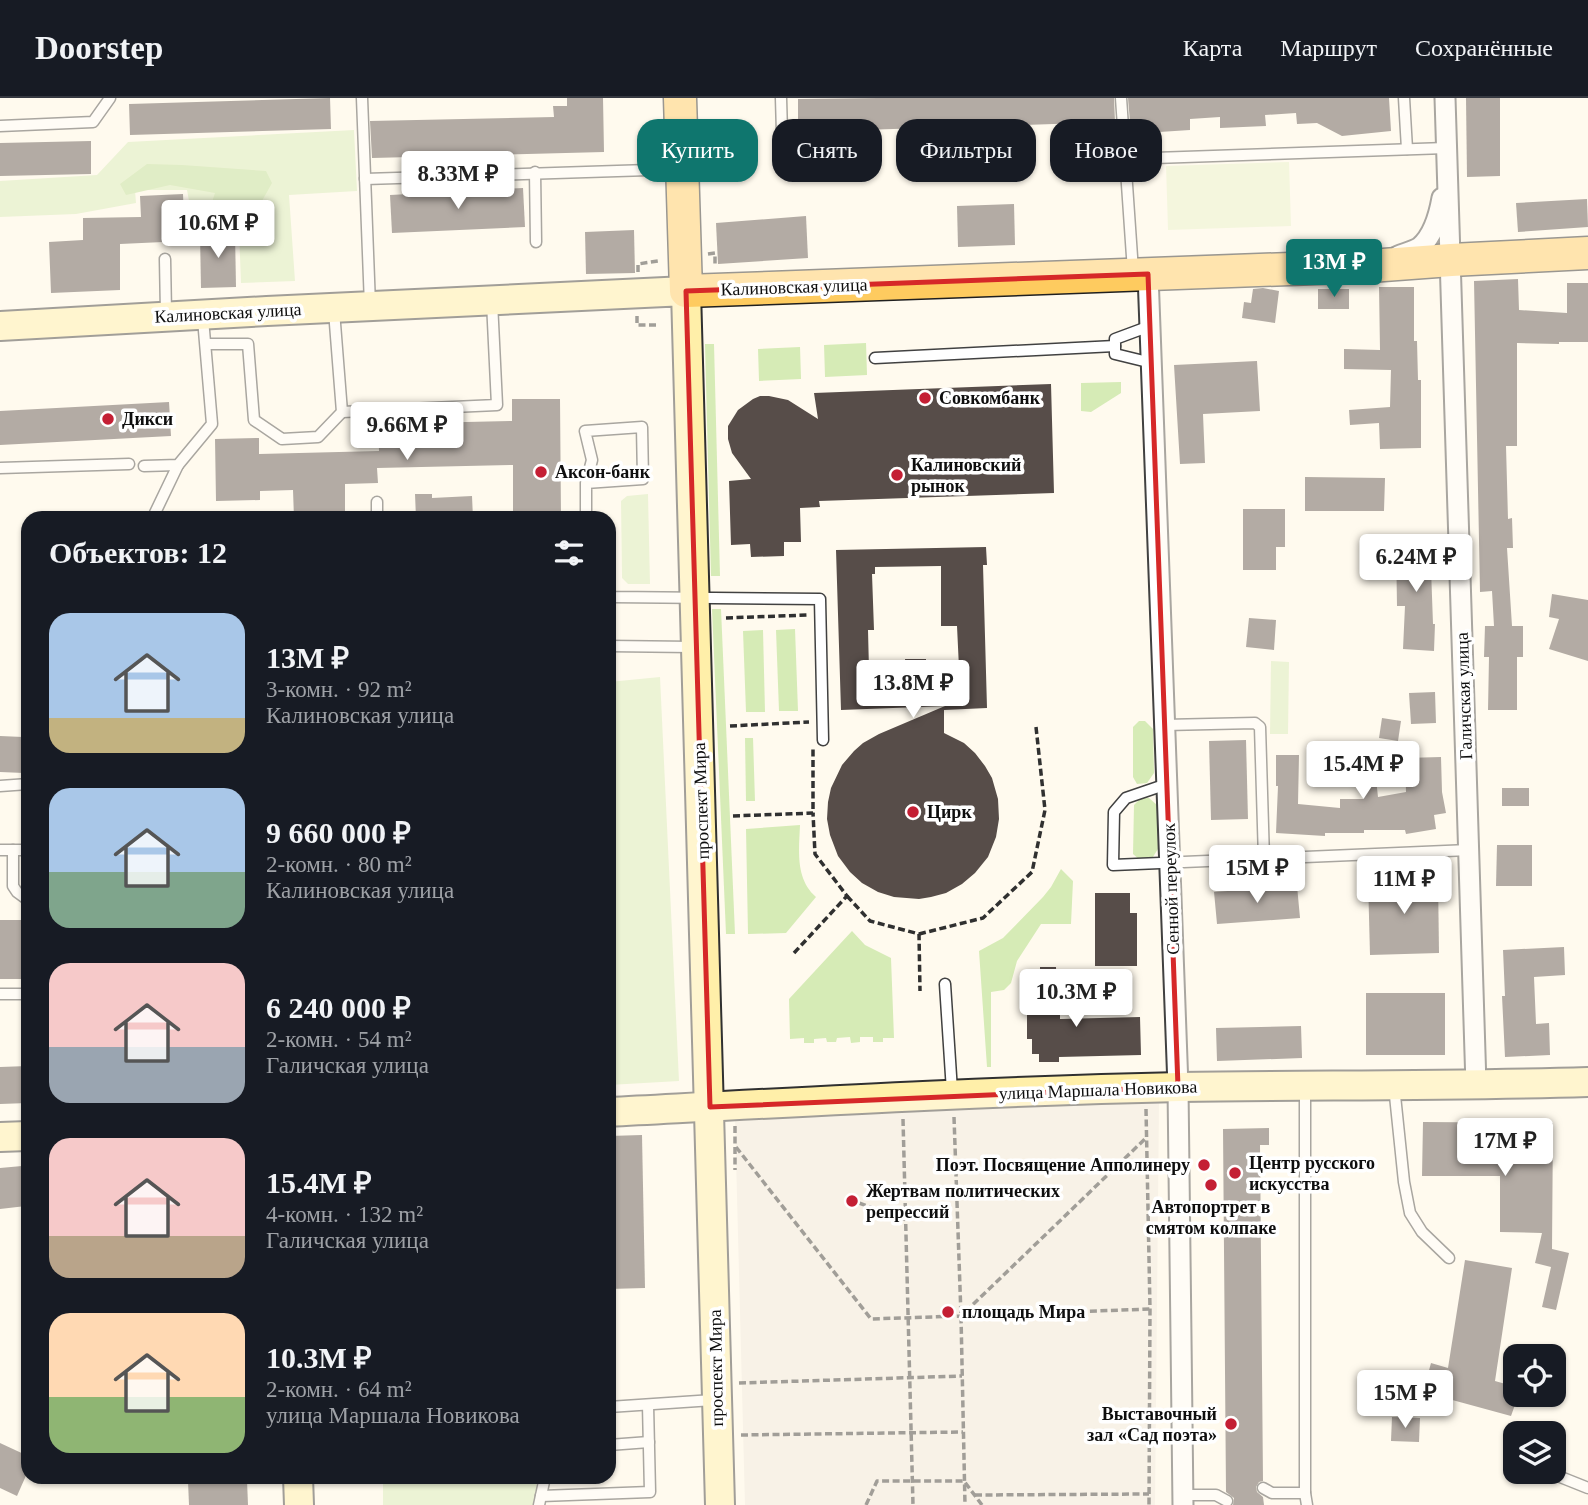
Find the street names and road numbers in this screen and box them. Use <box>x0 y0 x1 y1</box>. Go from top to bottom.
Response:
street label: Калиновская улица <box>720 274 868 300</box>
street label: Калиновская улица <box>154 299 302 327</box>
street label: Галичская улица <box>1452 632 1476 760</box>
street label: проспект Мира <box>689 742 713 860</box>
street label: Сенной переулок <box>1159 823 1183 955</box>
street label: улица Маршала Новикова <box>998 1077 1198 1103</box>
street label: проспект Мира <box>705 1309 727 1427</box>

